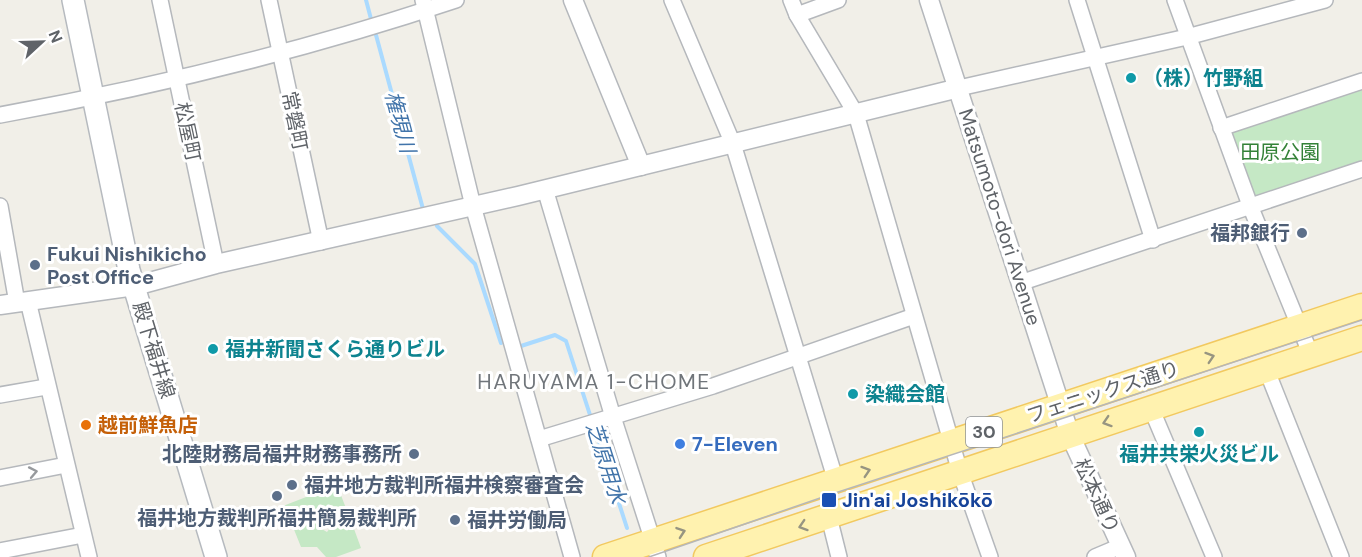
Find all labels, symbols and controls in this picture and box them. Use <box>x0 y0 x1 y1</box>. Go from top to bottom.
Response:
north arrow <box>12 12 72 72</box>
text: N <box>44 27 67 46</box>
place label: （株）竹野組 <box>1143 65 1263 91</box>
marker: （株）竹野組 <box>1124 71 1138 85</box>
water label: 権現川 <box>378 88 422 158</box>
street label: 常磐町 <box>276 89 314 153</box>
street label: 松屋町 <box>169 100 207 164</box>
street label: Matsumoto-dori Avenue <box>953 105 1047 329</box>
park label: 田原公園 <box>1240 139 1320 165</box>
place label: 福邦銀行 <box>1210 220 1290 246</box>
marker: 福邦銀行 <box>1295 226 1309 240</box>
place label: Fukui Nishikicho Post Office <box>47 241 207 290</box>
marker: Fukui Nishikicho Post Office <box>28 258 42 272</box>
street label: 殿下福井線 <box>127 298 181 402</box>
place label: 福井新聞さくら通りビル <box>225 336 445 362</box>
marker: 福井新聞さくら通りビル <box>206 342 220 356</box>
one-way arrow <box>1204 352 1215 364</box>
street label: フェニックス通り <box>1023 355 1183 429</box>
district label: HARUYAMA 1-CHOME <box>477 368 711 396</box>
place label: 染織会館 <box>865 381 945 407</box>
marker: 染織会館 <box>846 387 860 401</box>
place label: 越前鮮魚店 <box>98 412 198 438</box>
one-way arrow <box>1102 415 1113 428</box>
road number: 30 <box>966 417 1002 447</box>
marker: 越前鮮魚店 <box>79 418 93 432</box>
water label: 芝原用水 <box>580 419 633 509</box>
marker: 福井共栄火災ビル <box>1192 425 1206 439</box>
place label: 7-Eleven <box>692 431 778 457</box>
marker: 7-Eleven <box>673 437 687 451</box>
place label: 北陸財務局福井財務事務所 <box>162 441 402 467</box>
place label: 福井共栄火災ビル <box>1119 441 1279 467</box>
marker: 北陸財務局福井財務事務所 <box>407 447 421 461</box>
street label: 松本通り <box>1068 454 1126 538</box>
one-way arrow <box>28 466 38 479</box>
one-way arrow <box>860 466 871 478</box>
place label: 福井地方裁判所福井検察審査会 <box>304 472 584 498</box>
marker: 福井地方裁判所福井検察審査会 <box>285 478 299 492</box>
place label: Jin'ai Joshikōkō <box>842 487 993 513</box>
marker: 福井地方裁判所福井簡易裁判所 <box>270 489 284 503</box>
marker: Jin'ai Joshikōkō <box>820 491 838 509</box>
place label: 福井地方裁判所福井簡易裁判所 <box>137 505 417 531</box>
place label: 福井労働局 <box>467 507 567 533</box>
marker: 福井労働局 <box>448 513 462 527</box>
one-way arrow <box>798 518 809 531</box>
one-way arrow <box>675 527 685 539</box>

